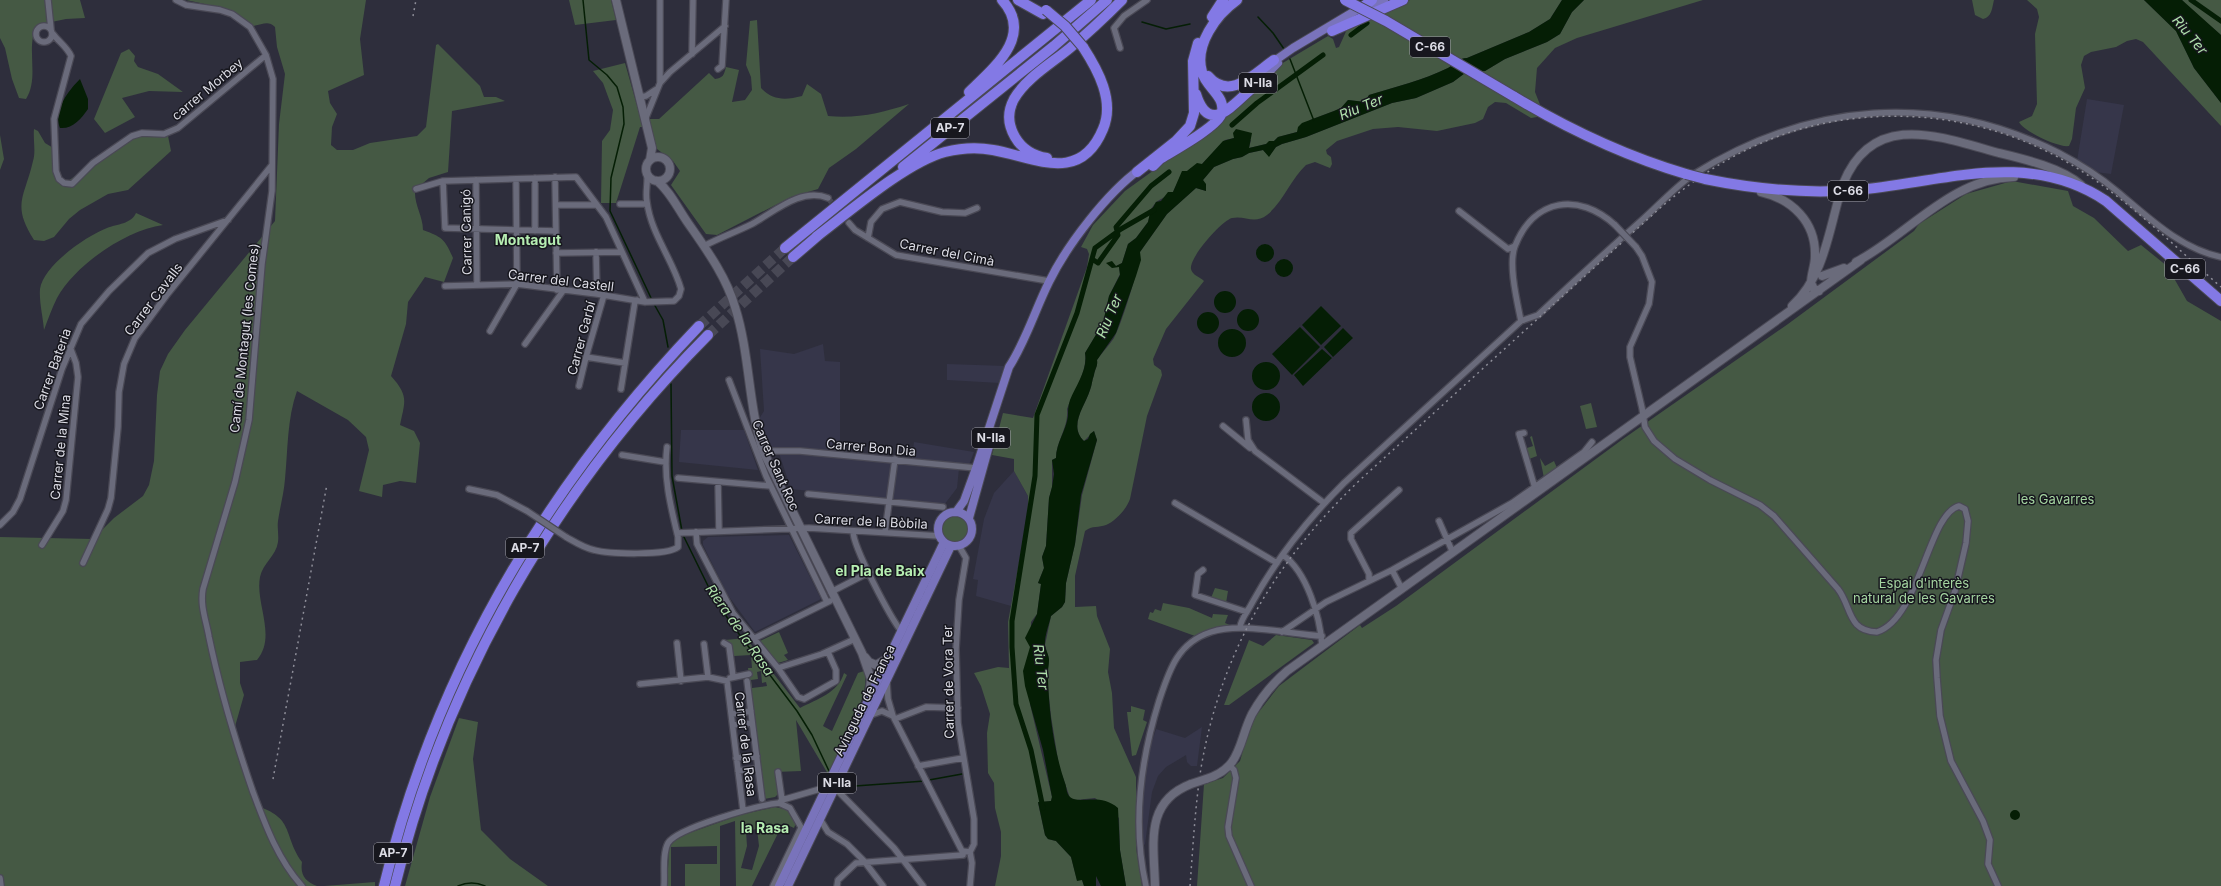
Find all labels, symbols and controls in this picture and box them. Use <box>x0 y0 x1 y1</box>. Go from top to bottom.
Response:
water label: Riu Ter <box>2169 12 2212 58</box>
road number: C-66 <box>1410 37 1450 57</box>
street label: carrer Morbey <box>168 55 246 123</box>
road number: N-IIa <box>1239 73 1277 93</box>
water label: Riu Ter <box>1336 90 1386 123</box>
road number: AP-7 <box>931 118 969 138</box>
road number: C-66 <box>1828 181 1868 201</box>
street label: Carrer Canigó <box>457 189 475 275</box>
district label: Montagut <box>495 231 561 248</box>
street label: Carrer del Cimà <box>898 235 996 269</box>
street label: Camí de Montagut (les Comes) <box>226 242 262 434</box>
street label: Carrer Cavalls <box>120 259 186 339</box>
road number: C-66 <box>2165 259 2205 279</box>
street label: Carrer del Castell <box>507 266 615 294</box>
water label: Riu Ter <box>1092 291 1126 340</box>
street label: Carrer Garbí <box>563 298 599 377</box>
street label: Carrer Bateria <box>30 326 74 412</box>
street label: Carrer de la Mina <box>47 394 73 500</box>
street label: Carrer Sant Roc <box>749 417 803 513</box>
road number: N-IIa <box>972 428 1010 448</box>
street label: Carrer Bon Dia <box>825 435 917 459</box>
park label: les Gavarres <box>2018 491 2095 507</box>
street label: Carrer de la Bòbila <box>814 510 928 532</box>
road number: AP-7 <box>506 538 544 558</box>
district label: el Pla de Baix <box>835 562 925 579</box>
park label: Espai d'interès natural de les Gavarres <box>1853 575 1995 606</box>
water label: Riera de la Rasa <box>702 581 779 679</box>
street label: Carrer de Vora Ter <box>939 625 957 739</box>
street label: Avinguda de França <box>830 642 898 758</box>
water label: Riu Ter <box>1030 643 1053 691</box>
street label: Carrer de la Rasa <box>732 691 760 797</box>
road number: N-IIa <box>818 773 856 793</box>
district label: la Rasa <box>741 819 789 836</box>
road number: AP-7 <box>374 843 412 863</box>

